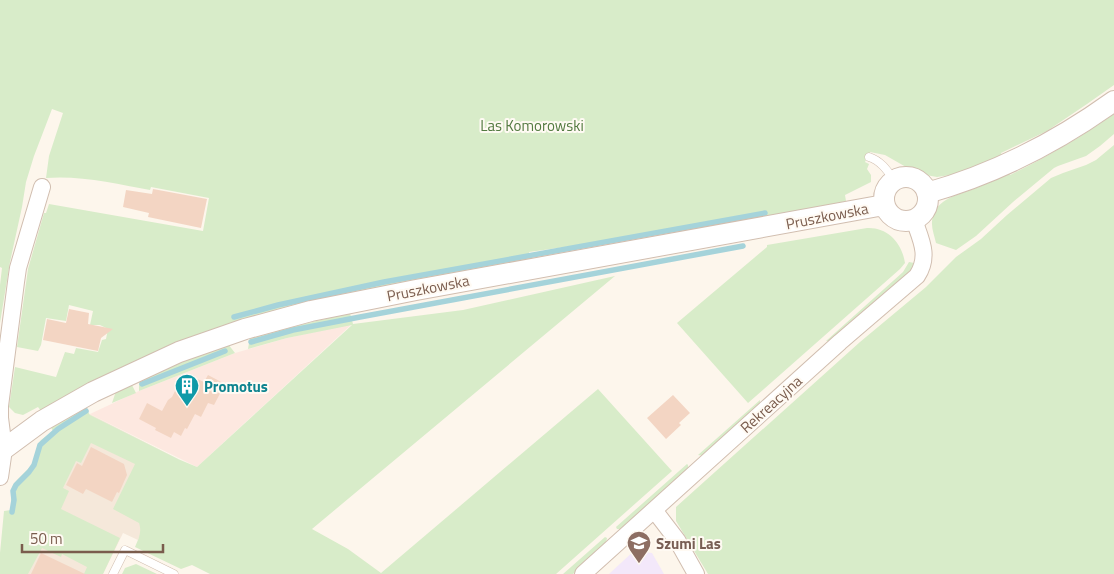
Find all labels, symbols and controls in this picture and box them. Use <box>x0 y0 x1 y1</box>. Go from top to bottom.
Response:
park label: Las Komorowski <box>480 114 584 137</box>
street label: Pruszkowska <box>784 197 871 235</box>
street label: Pruszkowska <box>385 269 472 307</box>
street label: Rekreacyjna <box>735 369 808 438</box>
building icon: Promotus <box>174 373 200 407</box>
place label: Promotus <box>204 375 268 398</box>
scale bar <box>22 522 164 554</box>
text: 50 m <box>30 527 63 550</box>
school or university icon: Szumi Las <box>626 530 652 564</box>
place label: Szumi Las <box>656 532 721 555</box>

